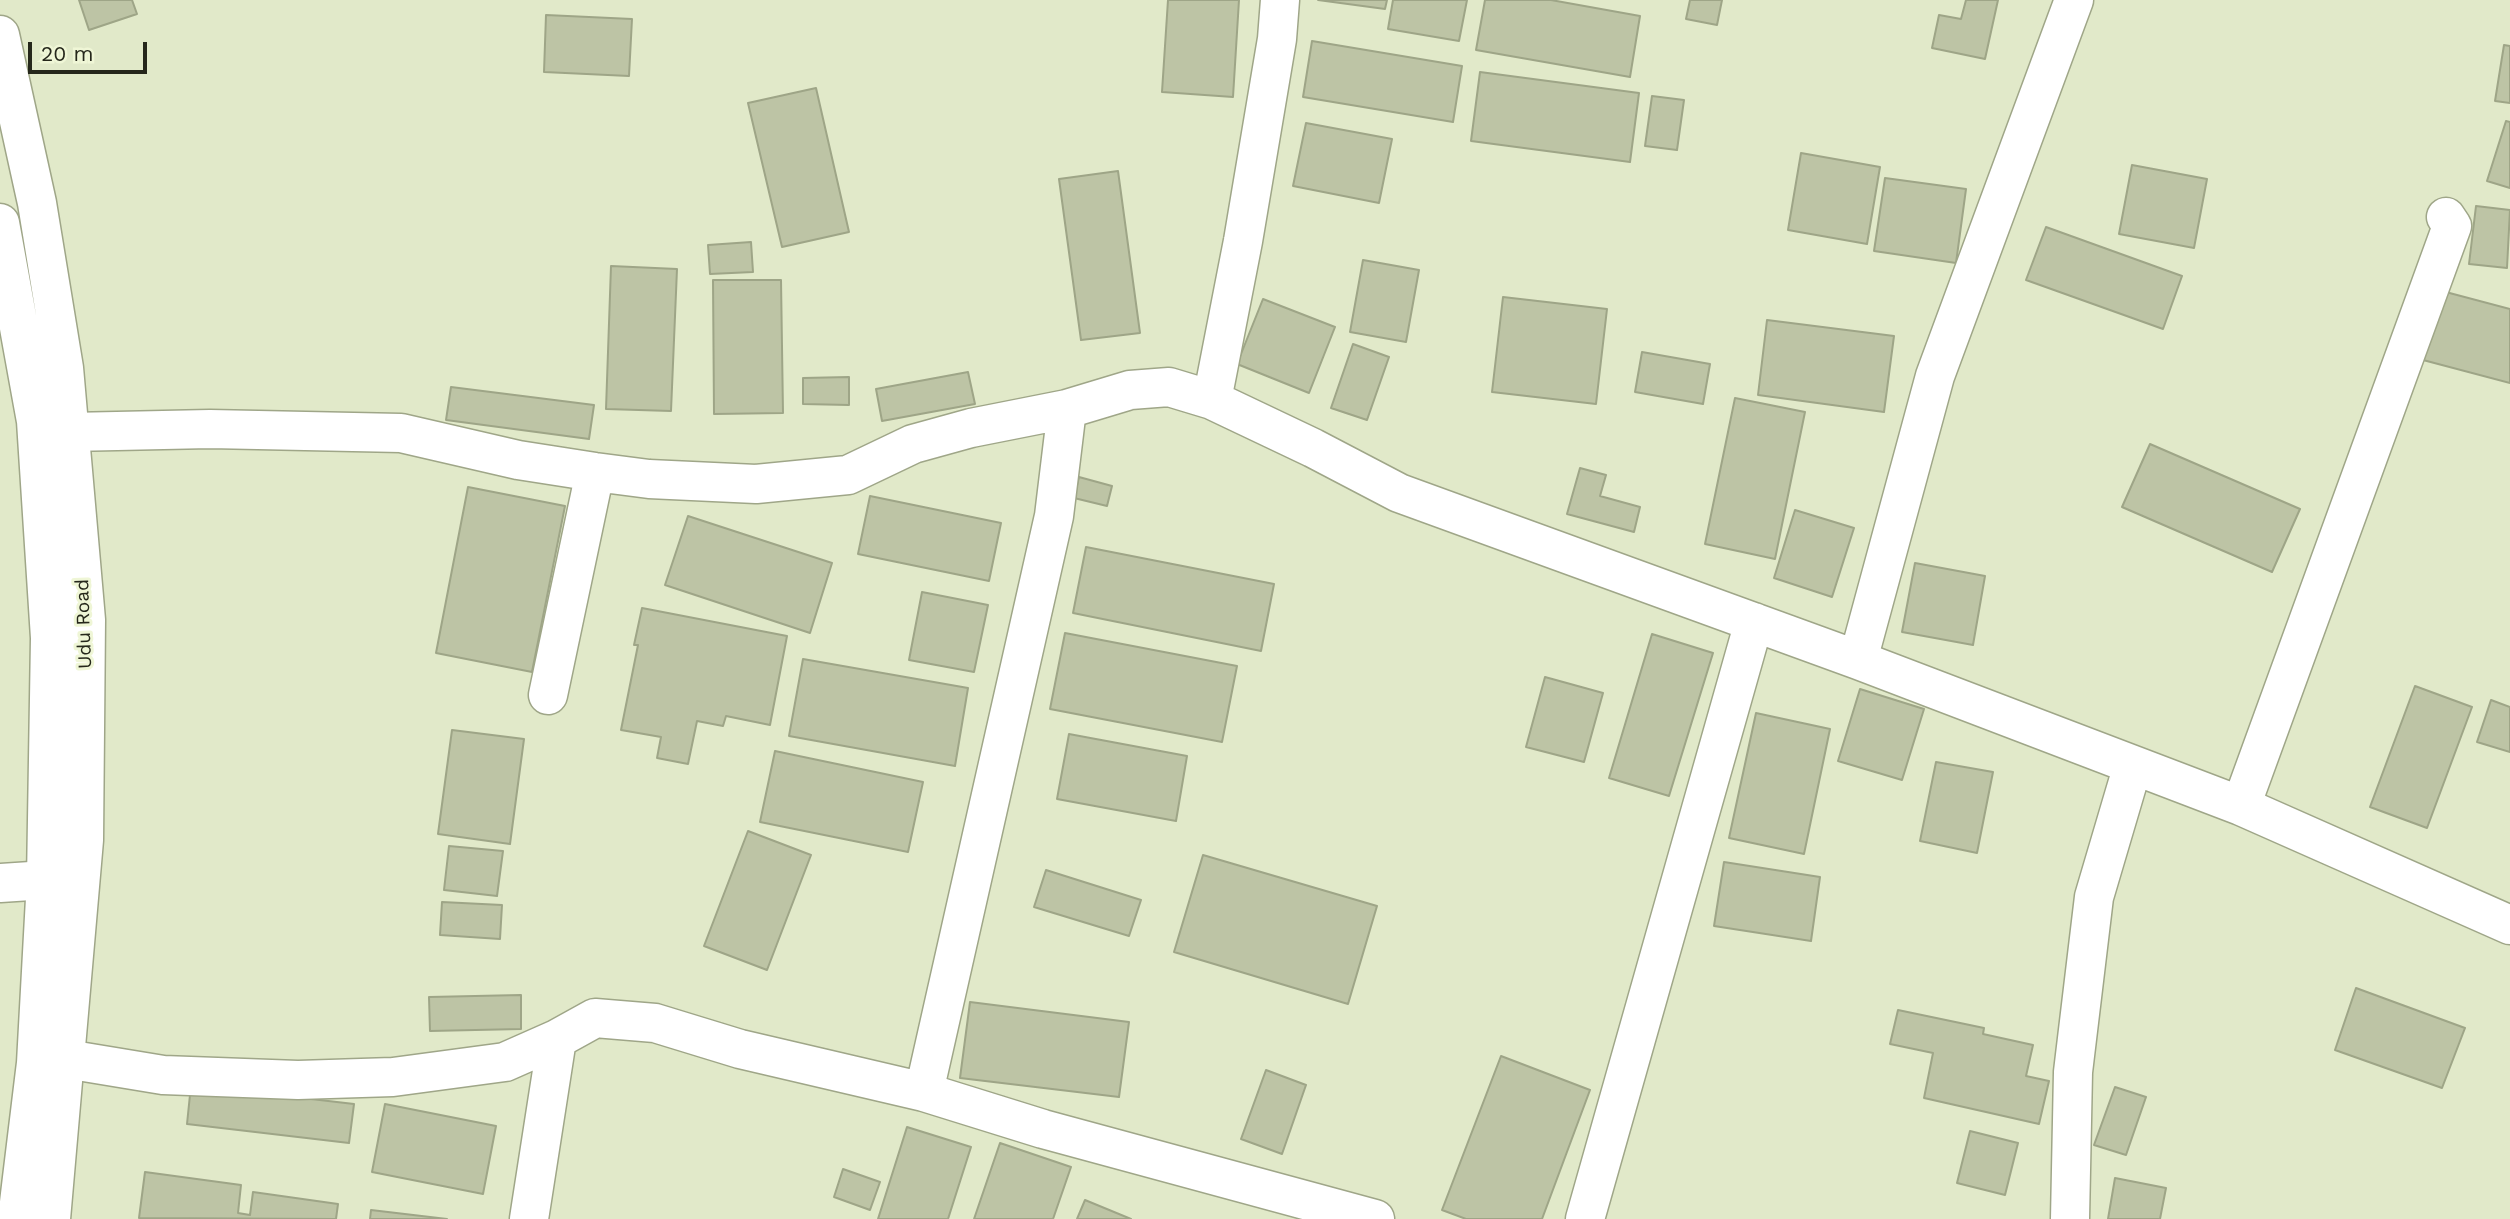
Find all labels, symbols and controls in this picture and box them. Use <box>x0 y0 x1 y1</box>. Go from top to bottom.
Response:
scale bar <box>32 28 150 72</box>
text: 20 m <box>41 41 93 66</box>
street label: Udu Road <box>71 579 97 669</box>

